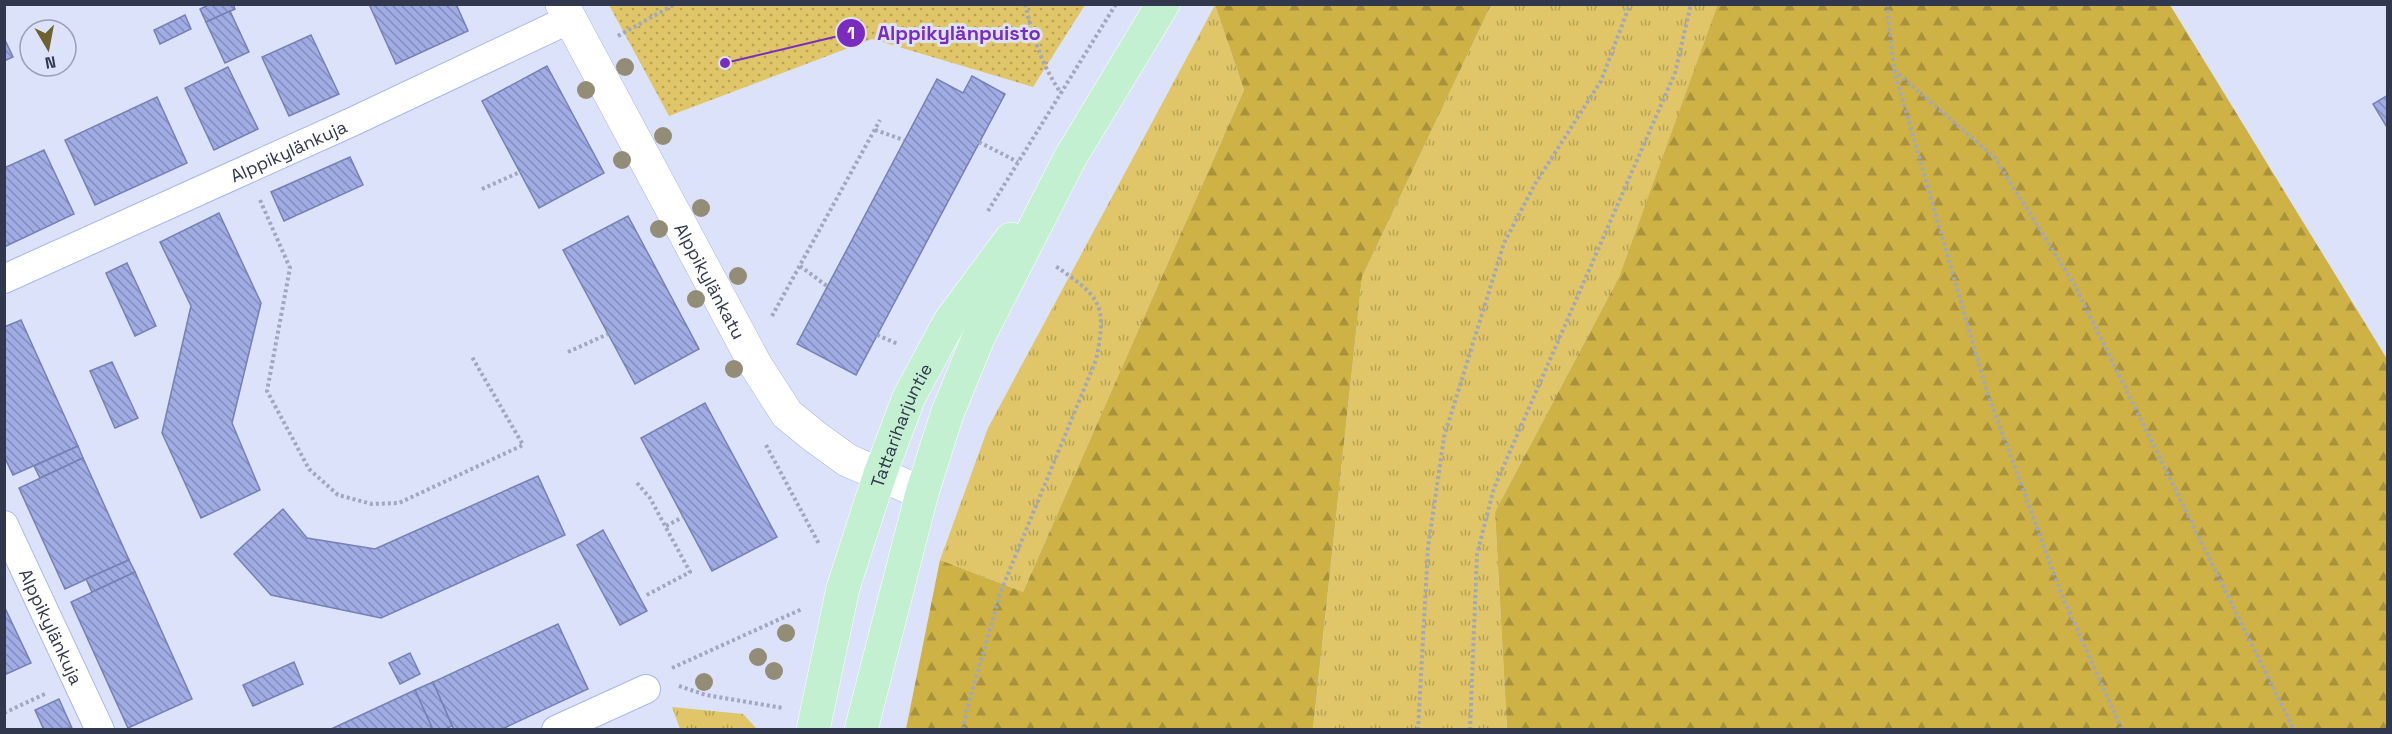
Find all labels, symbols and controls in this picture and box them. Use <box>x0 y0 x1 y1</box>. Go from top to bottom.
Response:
callout: Alppikylänpuisto <box>836 14 1053 52</box>
north arrow <box>18 18 78 78</box>
text: Alppikylänpuisto <box>877 20 1041 46</box>
text: 1 <box>847 21 855 44</box>
text: N <box>43 51 58 74</box>
street label: Alppikylänkuja <box>226 114 350 187</box>
street label: Alppikylänkatu <box>670 219 751 343</box>
street label: Tattariharjuntie <box>865 359 937 490</box>
street label: Alppikylänkuja <box>14 565 89 688</box>

